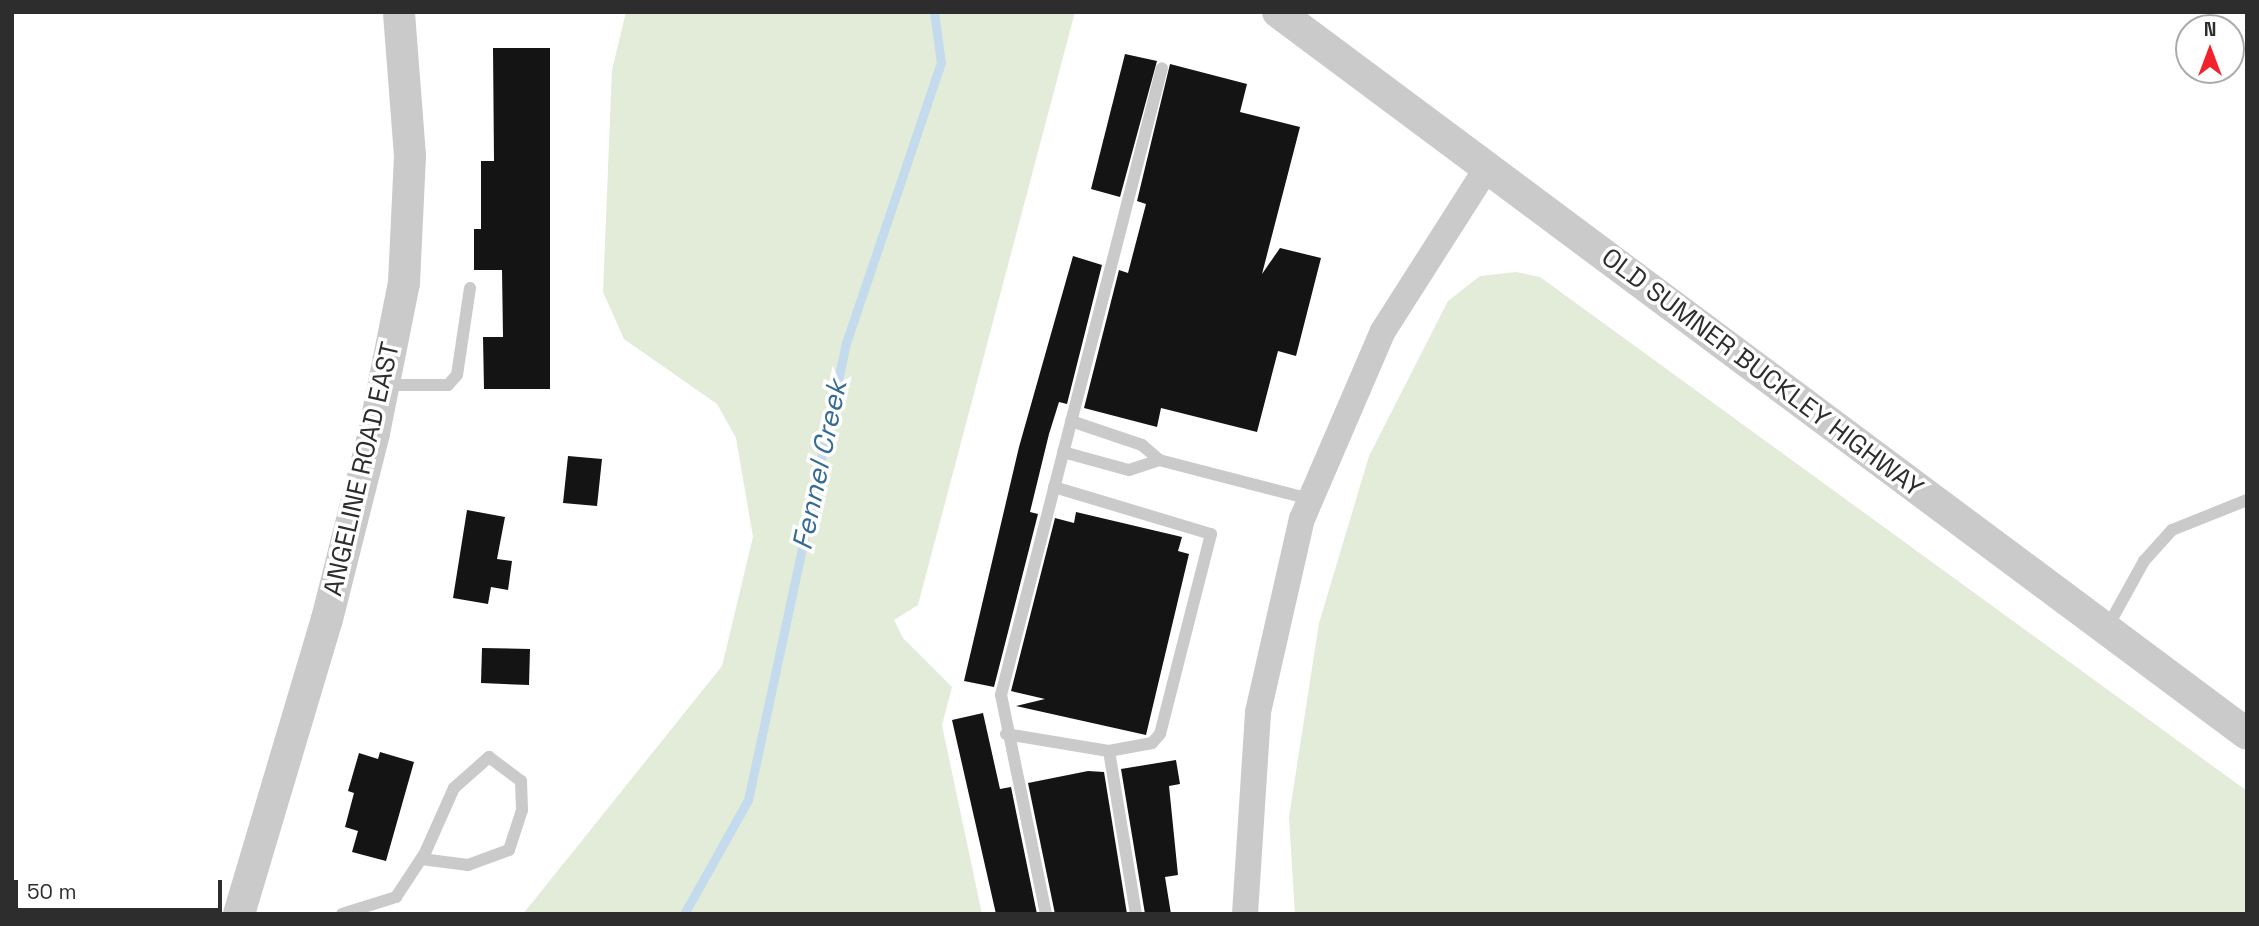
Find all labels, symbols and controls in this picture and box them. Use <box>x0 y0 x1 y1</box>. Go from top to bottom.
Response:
north arrow <box>2175 14 2245 84</box>
text: N <box>2204 17 2216 42</box>
street label: OLD SUMNER BUCKLEY HIGHWAY <box>1595 242 1929 504</box>
street label: ANGELINE ROAD EAST <box>318 339 406 599</box>
water label: Fennel Creek <box>785 377 853 553</box>
scale bar <box>18 866 226 910</box>
text: 50 m <box>27 878 77 905</box>

